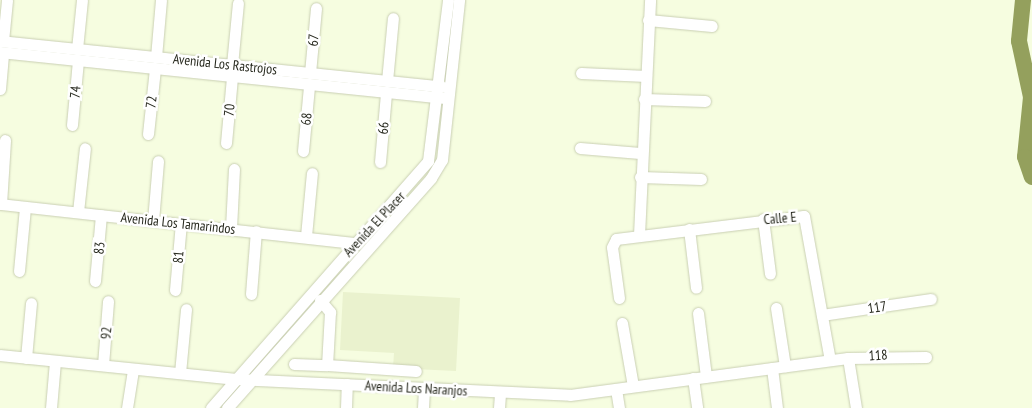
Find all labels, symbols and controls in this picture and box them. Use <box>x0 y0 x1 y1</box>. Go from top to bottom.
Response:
street label: 67 <box>304 33 322 47</box>
street label: Avenida Los Rastrojos <box>172 50 278 78</box>
street label: 74 <box>66 85 84 99</box>
street label: 72 <box>142 95 160 109</box>
street label: 70 <box>220 103 238 117</box>
street label: 68 <box>297 112 315 126</box>
street label: 66 <box>374 121 392 135</box>
street label: Avenida El Placer <box>340 188 408 260</box>
street label: Calle E <box>763 208 797 228</box>
street label: Avenida Los Tamarindos <box>120 209 236 237</box>
street label: 83 <box>90 241 108 255</box>
street label: 81 <box>169 250 187 264</box>
street label: 117 <box>866 297 888 317</box>
street label: 92 <box>97 326 115 340</box>
street label: 118 <box>868 346 888 364</box>
street label: Avenida Los Naranjos <box>364 377 468 399</box>

